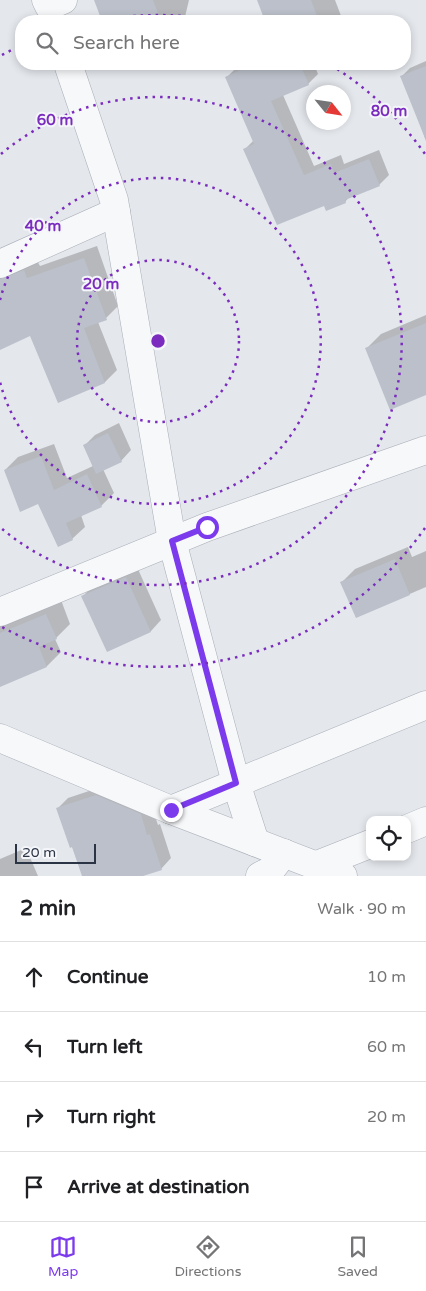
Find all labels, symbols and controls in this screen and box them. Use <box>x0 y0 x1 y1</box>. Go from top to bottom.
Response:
search box <box>15 15 411 70</box>
icon: search <box>33 29 61 57</box>
text: Search here <box>73 32 180 54</box>
north arrow <box>306 85 351 130</box>
text: 80 m <box>371 102 407 120</box>
text: 60 m <box>37 111 73 129</box>
text: 40 m <box>25 217 61 235</box>
text: 20 m <box>83 275 119 293</box>
centre of rings <box>149 332 167 350</box>
route start <box>196 516 219 539</box>
route end <box>160 799 183 822</box>
map controls <box>366 816 411 861</box>
button: locate <box>366 816 411 861</box>
scale bar <box>15 841 96 864</box>
text: 20 m <box>22 844 56 861</box>
text: 2 min <box>20 896 76 921</box>
text: Walk · 90 m <box>317 899 406 919</box>
icon: ahead <box>20 963 48 991</box>
text: Continue <box>67 966 149 988</box>
text: 10 m <box>367 967 406 987</box>
icon: left <box>20 1033 48 1061</box>
text: Turn left <box>67 1036 143 1058</box>
text: 60 m <box>367 1037 406 1057</box>
icon: right <box>20 1103 48 1131</box>
text: Turn right <box>67 1106 155 1128</box>
text: 20 m <box>367 1107 406 1127</box>
icon: arrive <box>20 1173 48 1201</box>
text: Arrive at destination <box>67 1176 250 1198</box>
tab: Map <box>48 1233 78 1280</box>
tab: Directions <box>174 1233 241 1280</box>
tab: Saved <box>337 1233 378 1280</box>

